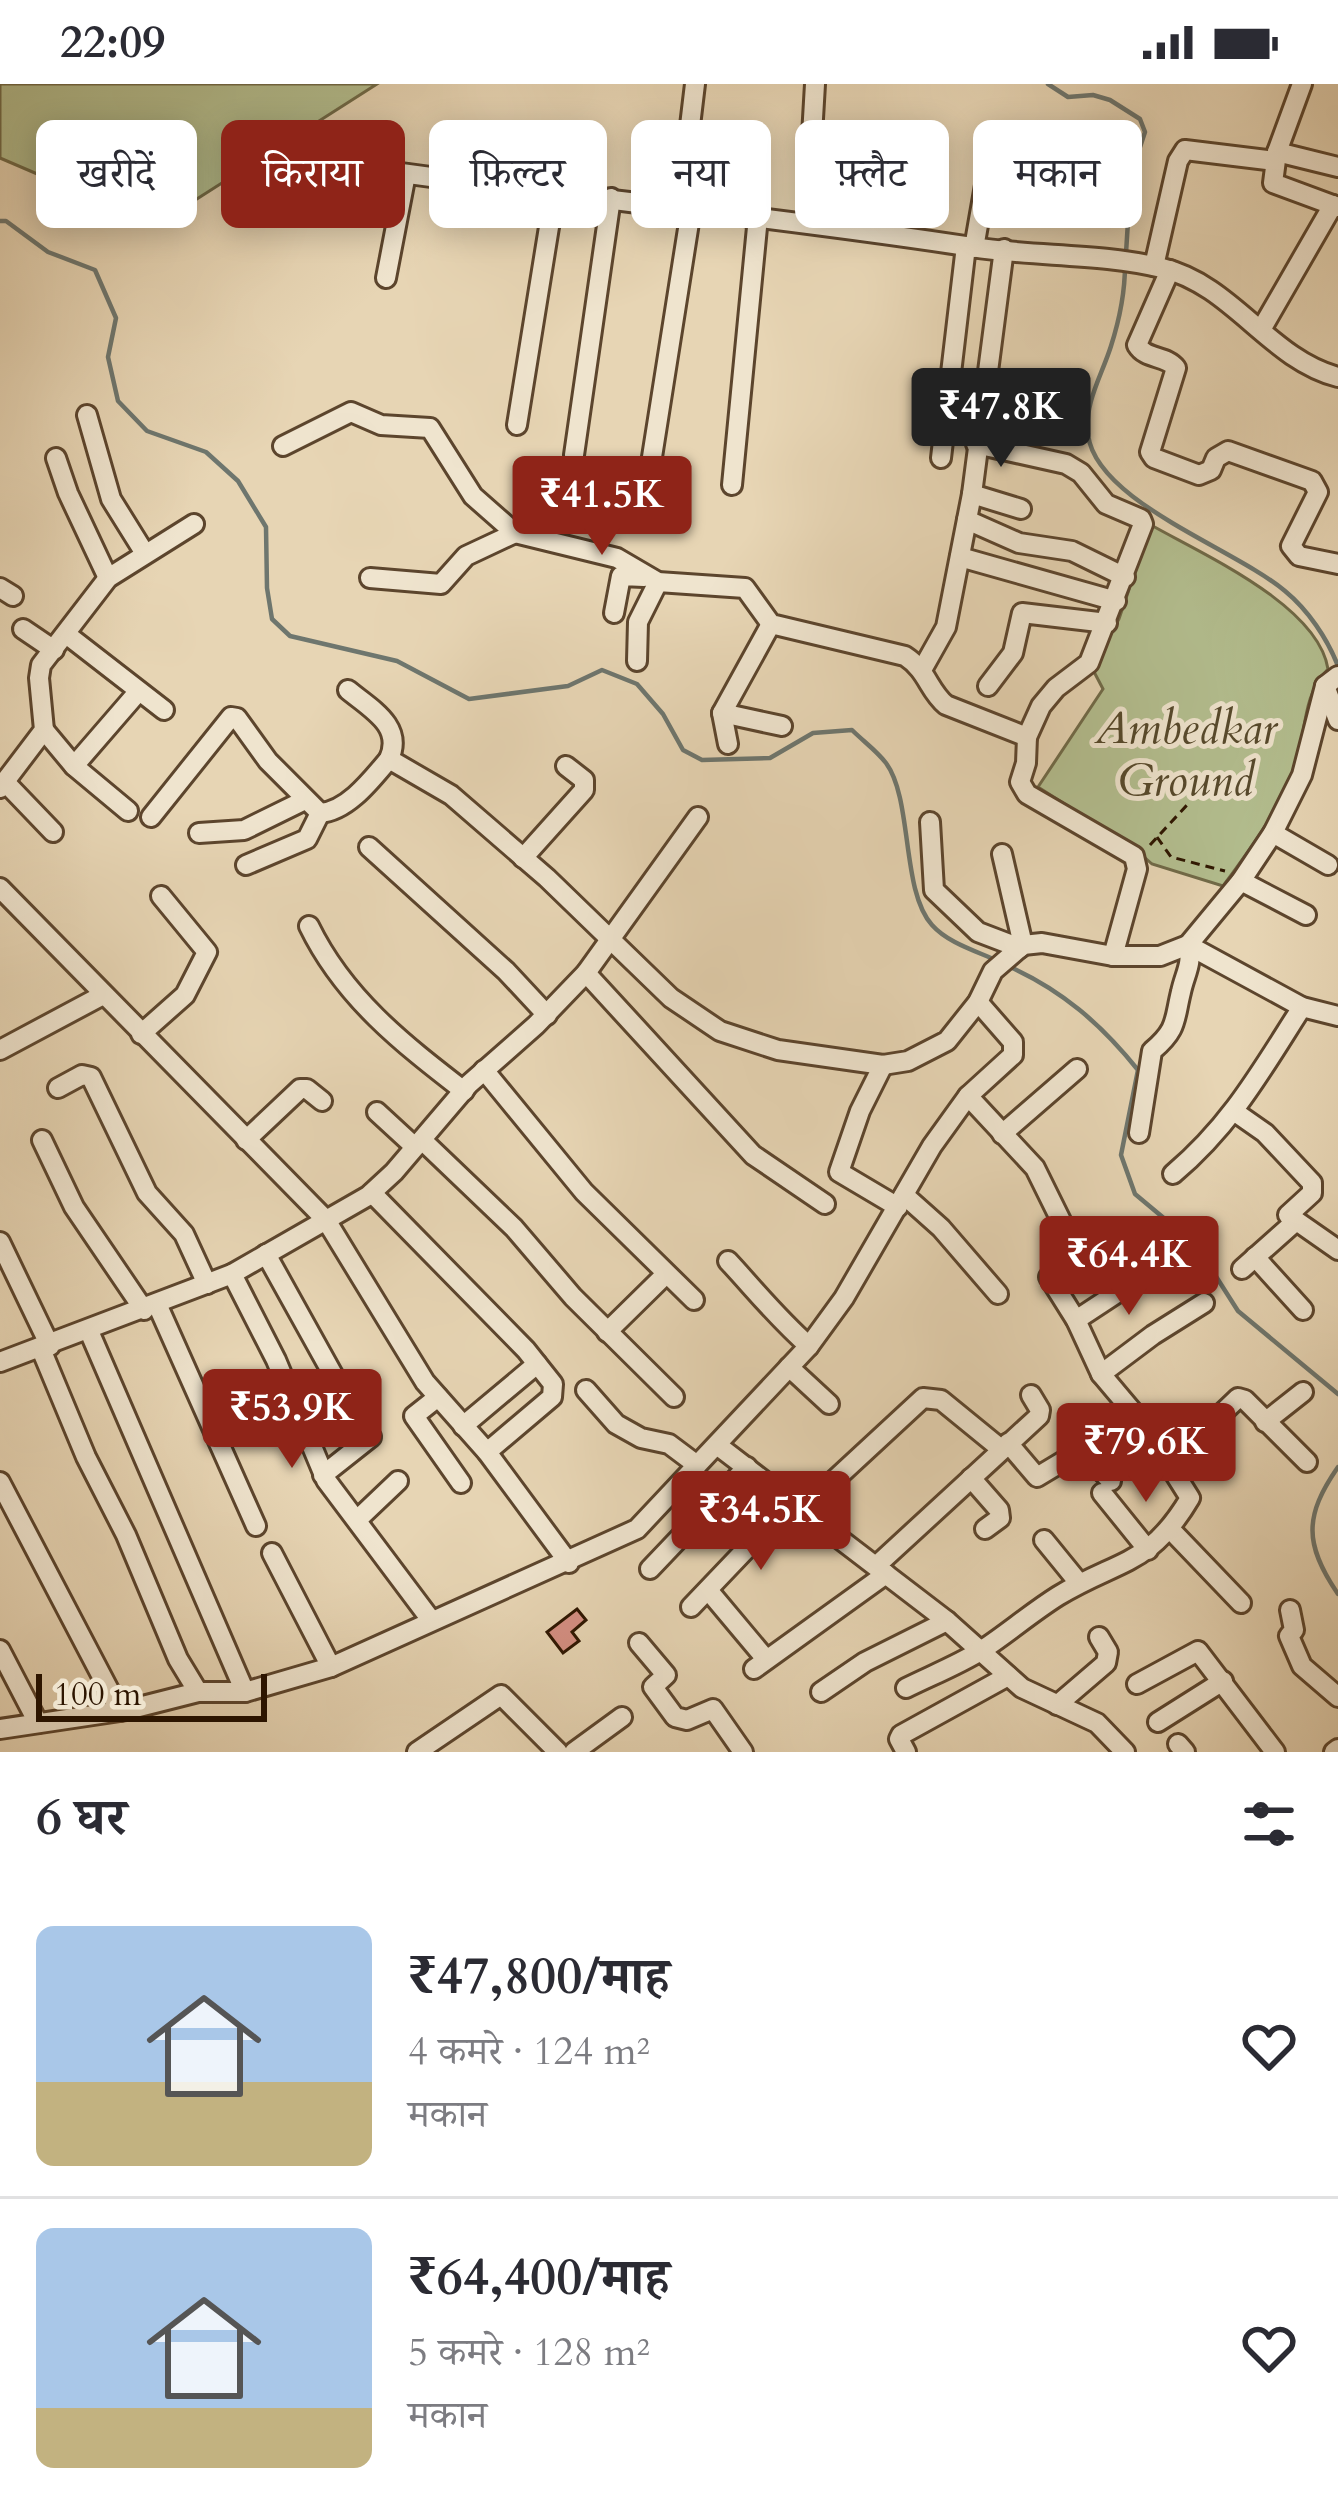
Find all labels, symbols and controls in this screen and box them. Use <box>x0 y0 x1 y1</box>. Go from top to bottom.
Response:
text: 22:09 <box>60 12 165 73</box>
chip: खरीदें <box>36 120 197 228</box>
chip: किराया <box>221 120 405 228</box>
chip: फ़िल्टर <box>429 120 607 228</box>
chip: नया <box>631 120 771 228</box>
chip: फ़्लैट <box>795 120 949 228</box>
chip: मकान <box>973 120 1142 228</box>
pin: ₹47.8K <box>903 368 1099 470</box>
text: ₹47.8K <box>939 380 1063 433</box>
pin: ₹41.5K <box>504 456 700 558</box>
text: ₹41.5K <box>540 468 664 521</box>
park label: Ambedkar Ground <box>1094 698 1278 811</box>
pin: ₹64.4K <box>1031 1216 1227 1318</box>
text: ₹64.4K <box>1067 1228 1191 1281</box>
pin: ₹53.9K <box>194 1369 390 1471</box>
text: ₹53.9K <box>230 1381 354 1434</box>
pin: ₹79.6K <box>1048 1403 1244 1505</box>
text: ₹79.6K <box>1084 1415 1208 1468</box>
pin: ₹34.5K <box>663 1471 859 1573</box>
text: ₹34.5K <box>699 1483 823 1536</box>
scale bar <box>36 1668 267 1721</box>
text: 100 m <box>54 1672 141 1717</box>
text: 6 घर <box>36 1783 126 1853</box>
icon: filters <box>1236 1791 1302 1857</box>
text: ₹47,800/माह <box>408 1942 669 2012</box>
icon: home <box>132 1974 276 2118</box>
icon: heart <box>1236 2013 1302 2079</box>
text: 4 कमरे · 124 m² <box>408 2025 650 2078</box>
text: मकान <box>408 2088 487 2141</box>
text: ₹64,400/माह <box>408 2243 669 2313</box>
icon: home <box>132 2276 276 2420</box>
icon: heart <box>1236 2315 1302 2381</box>
text: 5 कमरे · 128 m² <box>408 2326 650 2379</box>
text: मकान <box>408 2389 487 2442</box>

